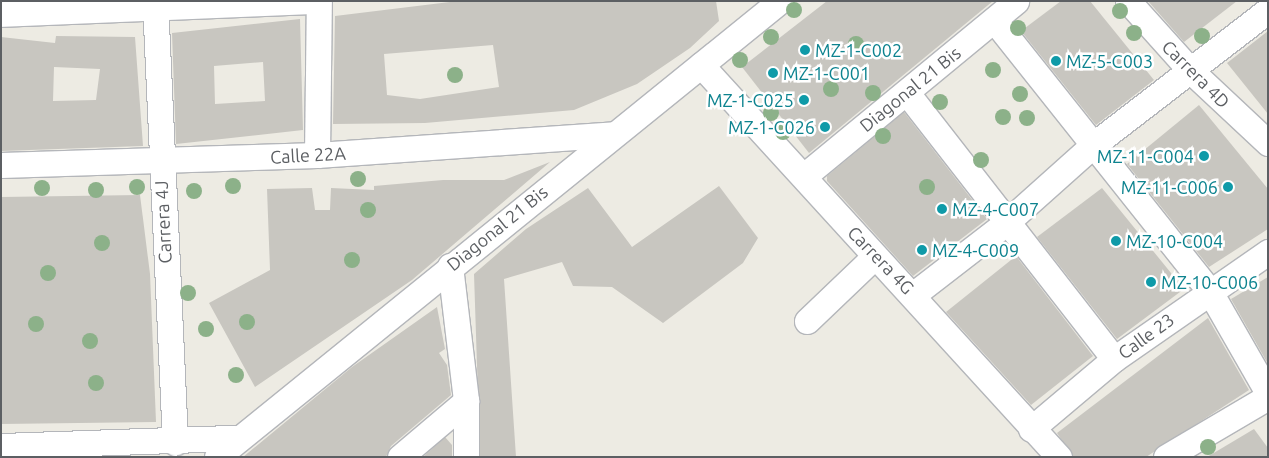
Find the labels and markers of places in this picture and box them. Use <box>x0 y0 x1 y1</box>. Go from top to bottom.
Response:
place label: MZ-1-C002 <box>815 39 902 61</box>
marker: MZ-1-C002 <box>799 44 811 56</box>
place label: MZ-5-C003 <box>1066 50 1153 72</box>
marker: MZ-5-C003 <box>1050 55 1062 67</box>
place label: MZ-1-C001 <box>783 62 870 84</box>
marker: MZ-1-C001 <box>767 67 779 79</box>
place label: MZ-1-C025 <box>707 89 794 111</box>
marker: MZ-1-C025 <box>798 94 810 106</box>
place label: MZ-1-C026 <box>728 116 815 138</box>
marker: MZ-1-C026 <box>819 121 831 133</box>
place label: MZ-11-C004 <box>1097 145 1194 167</box>
marker: MZ-11-C004 <box>1198 150 1210 162</box>
place label: MZ-11-C006 <box>1121 176 1218 198</box>
marker: MZ-11-C006 <box>1222 181 1234 193</box>
place label: MZ-4-C007 <box>952 198 1039 220</box>
marker: MZ-4-C007 <box>936 203 948 215</box>
place label: MZ-10-C004 <box>1126 230 1223 252</box>
marker: MZ-10-C004 <box>1110 235 1122 247</box>
place label: MZ-4-C009 <box>932 239 1019 261</box>
marker: MZ-4-C009 <box>916 244 928 256</box>
place label: MZ-10-C006 <box>1161 271 1258 293</box>
marker: MZ-10-C006 <box>1145 276 1157 288</box>

